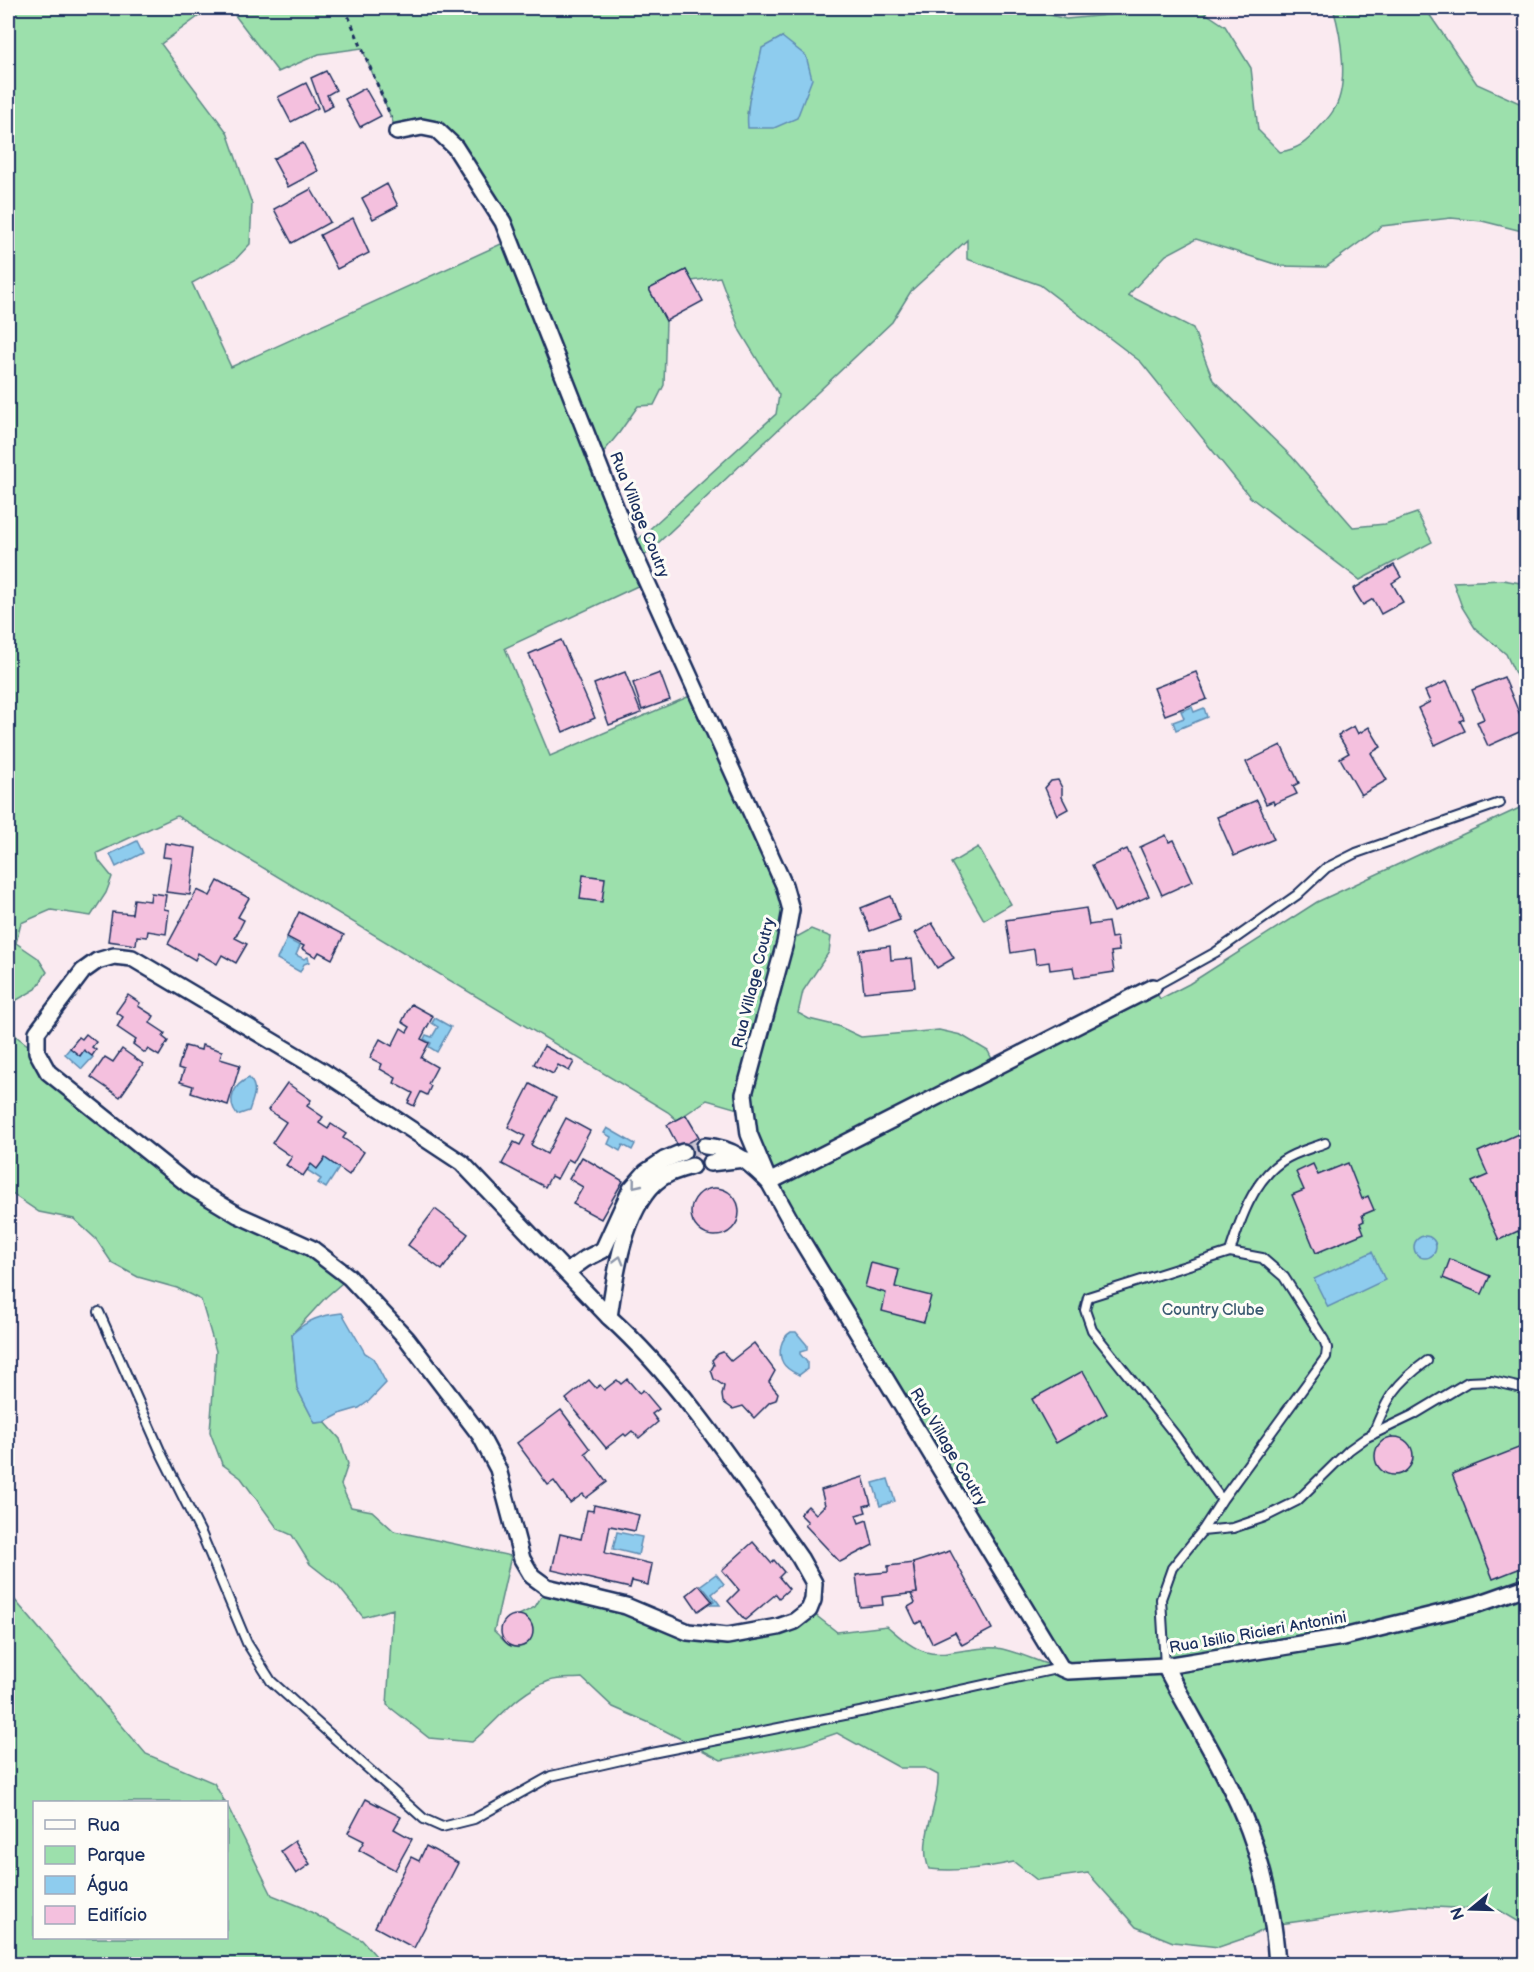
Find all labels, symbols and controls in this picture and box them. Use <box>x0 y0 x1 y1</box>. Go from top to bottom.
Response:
street label: Rua Village Coutry <box>605 449 673 581</box>
street label: Rua Village Coutry <box>729 915 780 1050</box>
one-way arrow <box>632 1177 643 1188</box>
one-way arrow <box>612 1255 624 1266</box>
park label: Country Clube <box>1162 1301 1265 1320</box>
street label: Rua Village Coutry <box>905 1385 991 1510</box>
street label: Rua Isilio Ricieri Antonini <box>1168 1608 1348 1658</box>
legend <box>33 1801 228 1939</box>
text: Rua <box>87 1815 120 1836</box>
text: Parque <box>87 1845 145 1866</box>
text: Água <box>87 1873 128 1896</box>
north arrow <box>1441 1879 1501 1939</box>
text: Edifício <box>87 1905 147 1926</box>
text: N <box>1447 1905 1469 1922</box>

